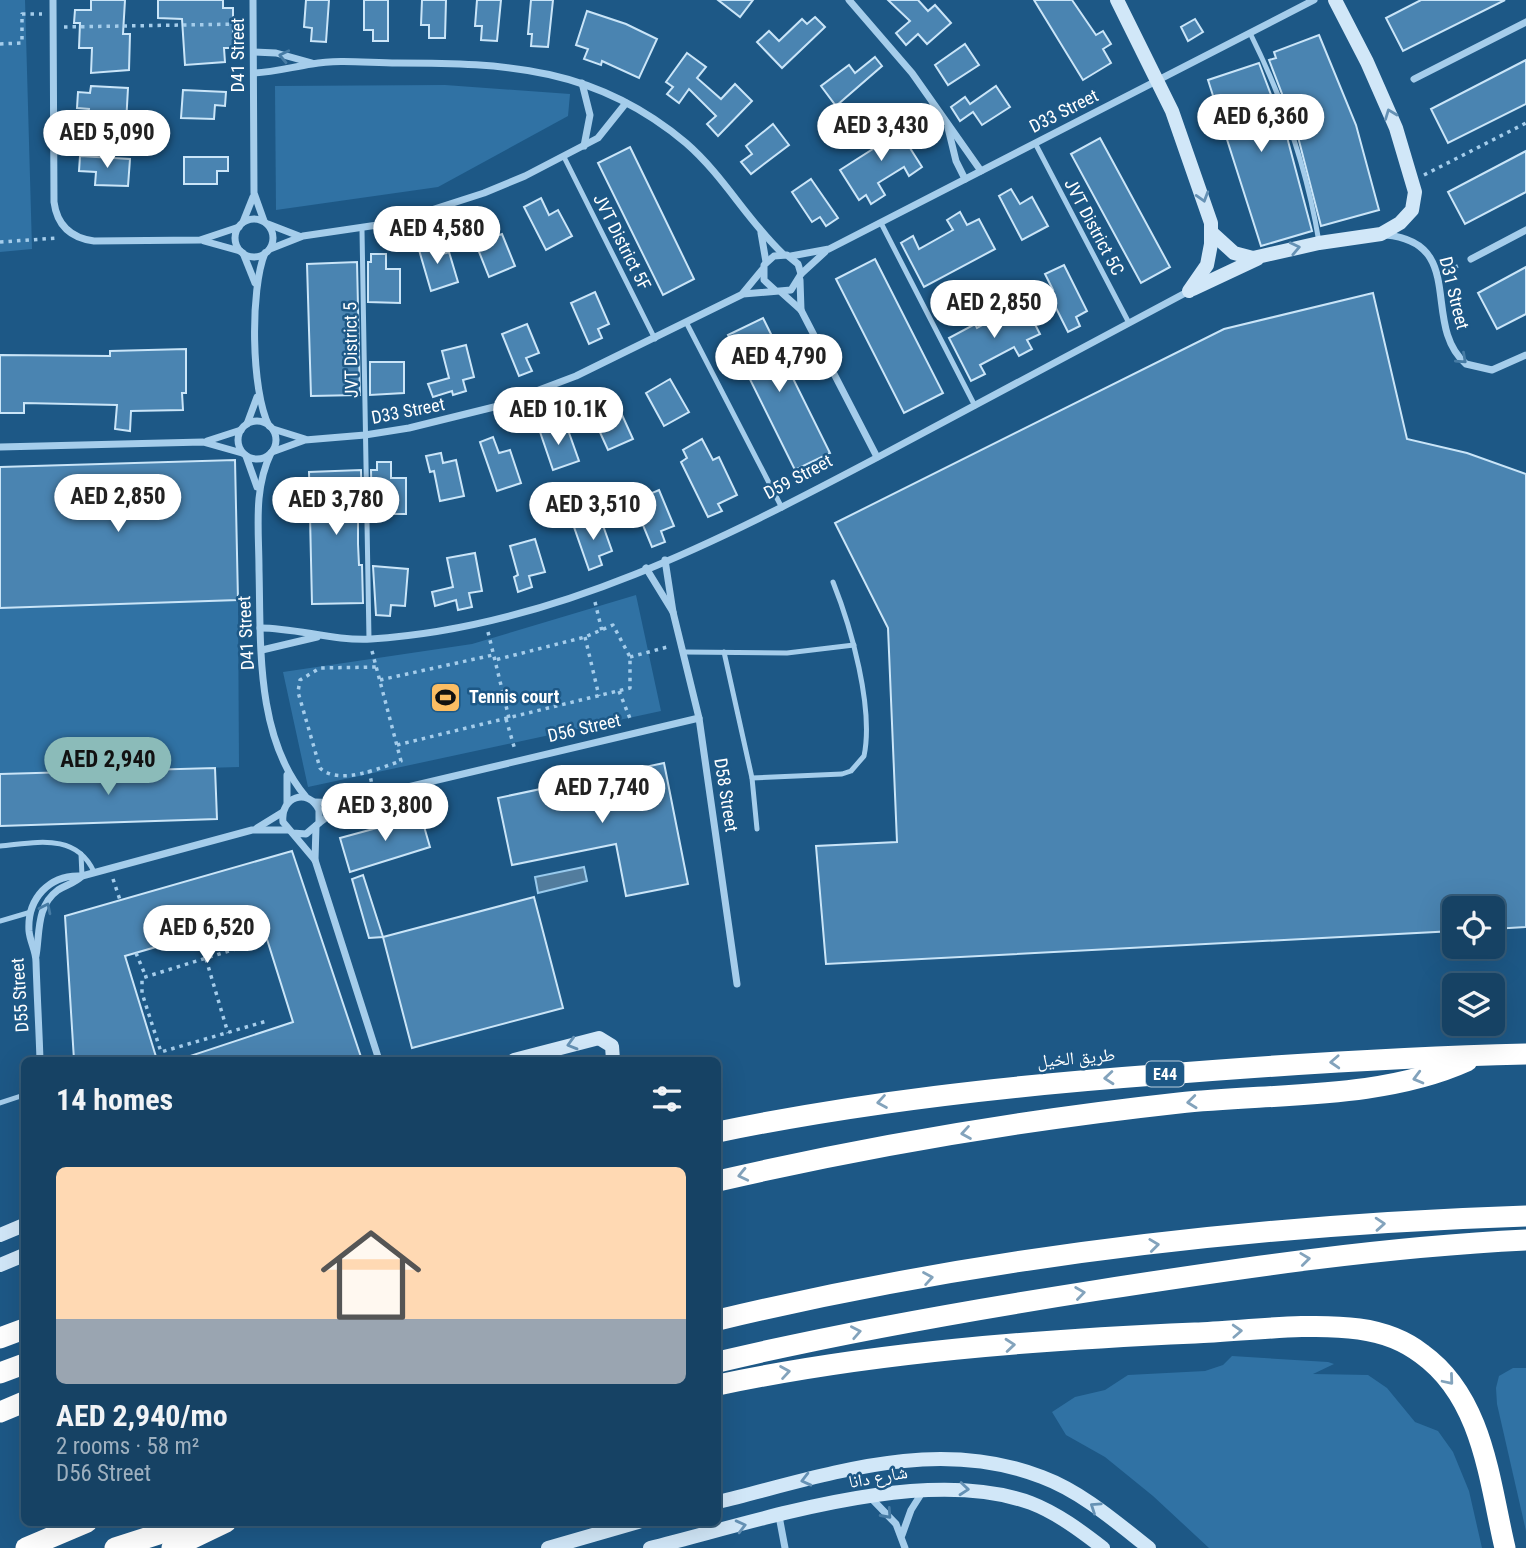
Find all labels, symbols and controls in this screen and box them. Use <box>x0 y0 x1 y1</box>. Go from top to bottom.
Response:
street label: D41 Street <box>227 18 248 92</box>
one-way arrow <box>278 49 290 64</box>
street label: D33 Street <box>1026 84 1102 137</box>
pin: AED 6,360 <box>1181 94 1341 154</box>
text: AED 6,360 <box>1213 103 1309 130</box>
pin: AED 3,430 <box>801 104 961 163</box>
one-way arrow <box>1385 109 1399 121</box>
pin: AED 5,090 <box>27 110 187 170</box>
text: AED 3,430 <box>833 112 929 139</box>
text: AED 5,090 <box>59 119 155 146</box>
street label: JVT District 5C <box>1060 175 1129 279</box>
street label: JVT District 5F <box>589 190 656 294</box>
one-way arrow <box>1194 191 1209 203</box>
pin: AED 4,580 <box>357 206 517 266</box>
text: AED 4,580 <box>389 215 485 242</box>
one-way arrow <box>1289 242 1301 257</box>
street label: D31 Street <box>1435 254 1474 331</box>
pin: AED 2,850 <box>914 280 1074 340</box>
text: AED 2,850 <box>946 289 1042 316</box>
street label: JVT District 5 <box>339 302 362 398</box>
pin: AED 4,790 <box>699 334 859 394</box>
text: AED 4,790 <box>731 343 827 370</box>
one-way arrow <box>1454 351 1467 363</box>
pin: AED 10.1K <box>478 388 638 447</box>
street label: D33 Street <box>369 393 446 428</box>
text: AED 10.1K <box>509 396 607 423</box>
street label: D59 Street <box>760 450 836 503</box>
pin: AED 2,850 <box>38 475 198 534</box>
pin: AED 3,780 <box>256 477 416 537</box>
pin: AED 3,510 <box>513 482 673 542</box>
text: AED 2,850 <box>70 483 166 510</box>
text: AED 3,780 <box>288 486 384 513</box>
text: AED 3,510 <box>545 491 641 518</box>
street label: D41 Street <box>233 595 258 671</box>
sports icon: Tennis court <box>429 680 463 714</box>
place label: Tennis court <box>469 686 560 707</box>
street label: D56 Street <box>545 709 622 746</box>
pin: AED 2,940 <box>28 738 188 797</box>
text: AED 2,940 <box>60 746 156 773</box>
street label: D58 Street <box>710 757 743 833</box>
pin: AED 7,740 <box>522 766 682 825</box>
text: AED 7,740 <box>554 774 650 801</box>
pin: AED 3,800 <box>305 784 465 843</box>
text: AED 3,800 <box>337 792 433 819</box>
map controls <box>1442 896 1505 1036</box>
button: locate <box>1442 896 1505 959</box>
one-way arrow <box>37 903 51 915</box>
pin: AED 6,520 <box>127 906 287 965</box>
text: AED 6,520 <box>159 914 255 941</box>
street label: D55 Street <box>6 957 33 1033</box>
button: layers <box>1442 973 1505 1036</box>
one-way arrow <box>566 1036 578 1051</box>
street label: طريق الخيل <box>1036 1044 1116 1072</box>
one-way arrow <box>1330 1054 1341 1069</box>
road number: E44 <box>1146 1062 1184 1086</box>
one-way arrow <box>1103 1070 1114 1085</box>
one-way arrow <box>1412 1070 1424 1084</box>
icon: filters <box>648 1080 686 1118</box>
text: 14 homes <box>56 1082 173 1117</box>
one-way arrow <box>876 1094 888 1109</box>
one-way arrow <box>1186 1094 1197 1109</box>
one-way arrow <box>960 1125 972 1140</box>
one-way arrow <box>737 1167 749 1181</box>
icon: home <box>308 1212 434 1338</box>
one-way arrow <box>1375 1216 1386 1231</box>
one-way arrow <box>1148 1238 1159 1253</box>
one-way arrow <box>1299 1252 1311 1267</box>
one-way arrow <box>923 1271 934 1286</box>
one-way arrow <box>1074 1286 1086 1301</box>
one-way arrow <box>1232 1324 1243 1339</box>
one-way arrow <box>850 1325 862 1340</box>
one-way arrow <box>1005 1338 1016 1353</box>
one-way arrow <box>779 1365 791 1380</box>
one-way arrow <box>1441 1371 1453 1384</box>
text: AED 2,940/mo <box>56 1398 228 1433</box>
text: 2 rooms · 58 m² <box>56 1433 199 1460</box>
text: D56 Street <box>56 1460 151 1487</box>
street label: شارع دانا <box>847 1461 909 1493</box>
one-way arrow <box>801 1472 813 1487</box>
one-way arrow <box>959 1481 970 1496</box>
one-way arrow <box>1090 1502 1103 1515</box>
one-way arrow <box>879 1506 892 1519</box>
one-way arrow <box>734 1520 746 1534</box>

